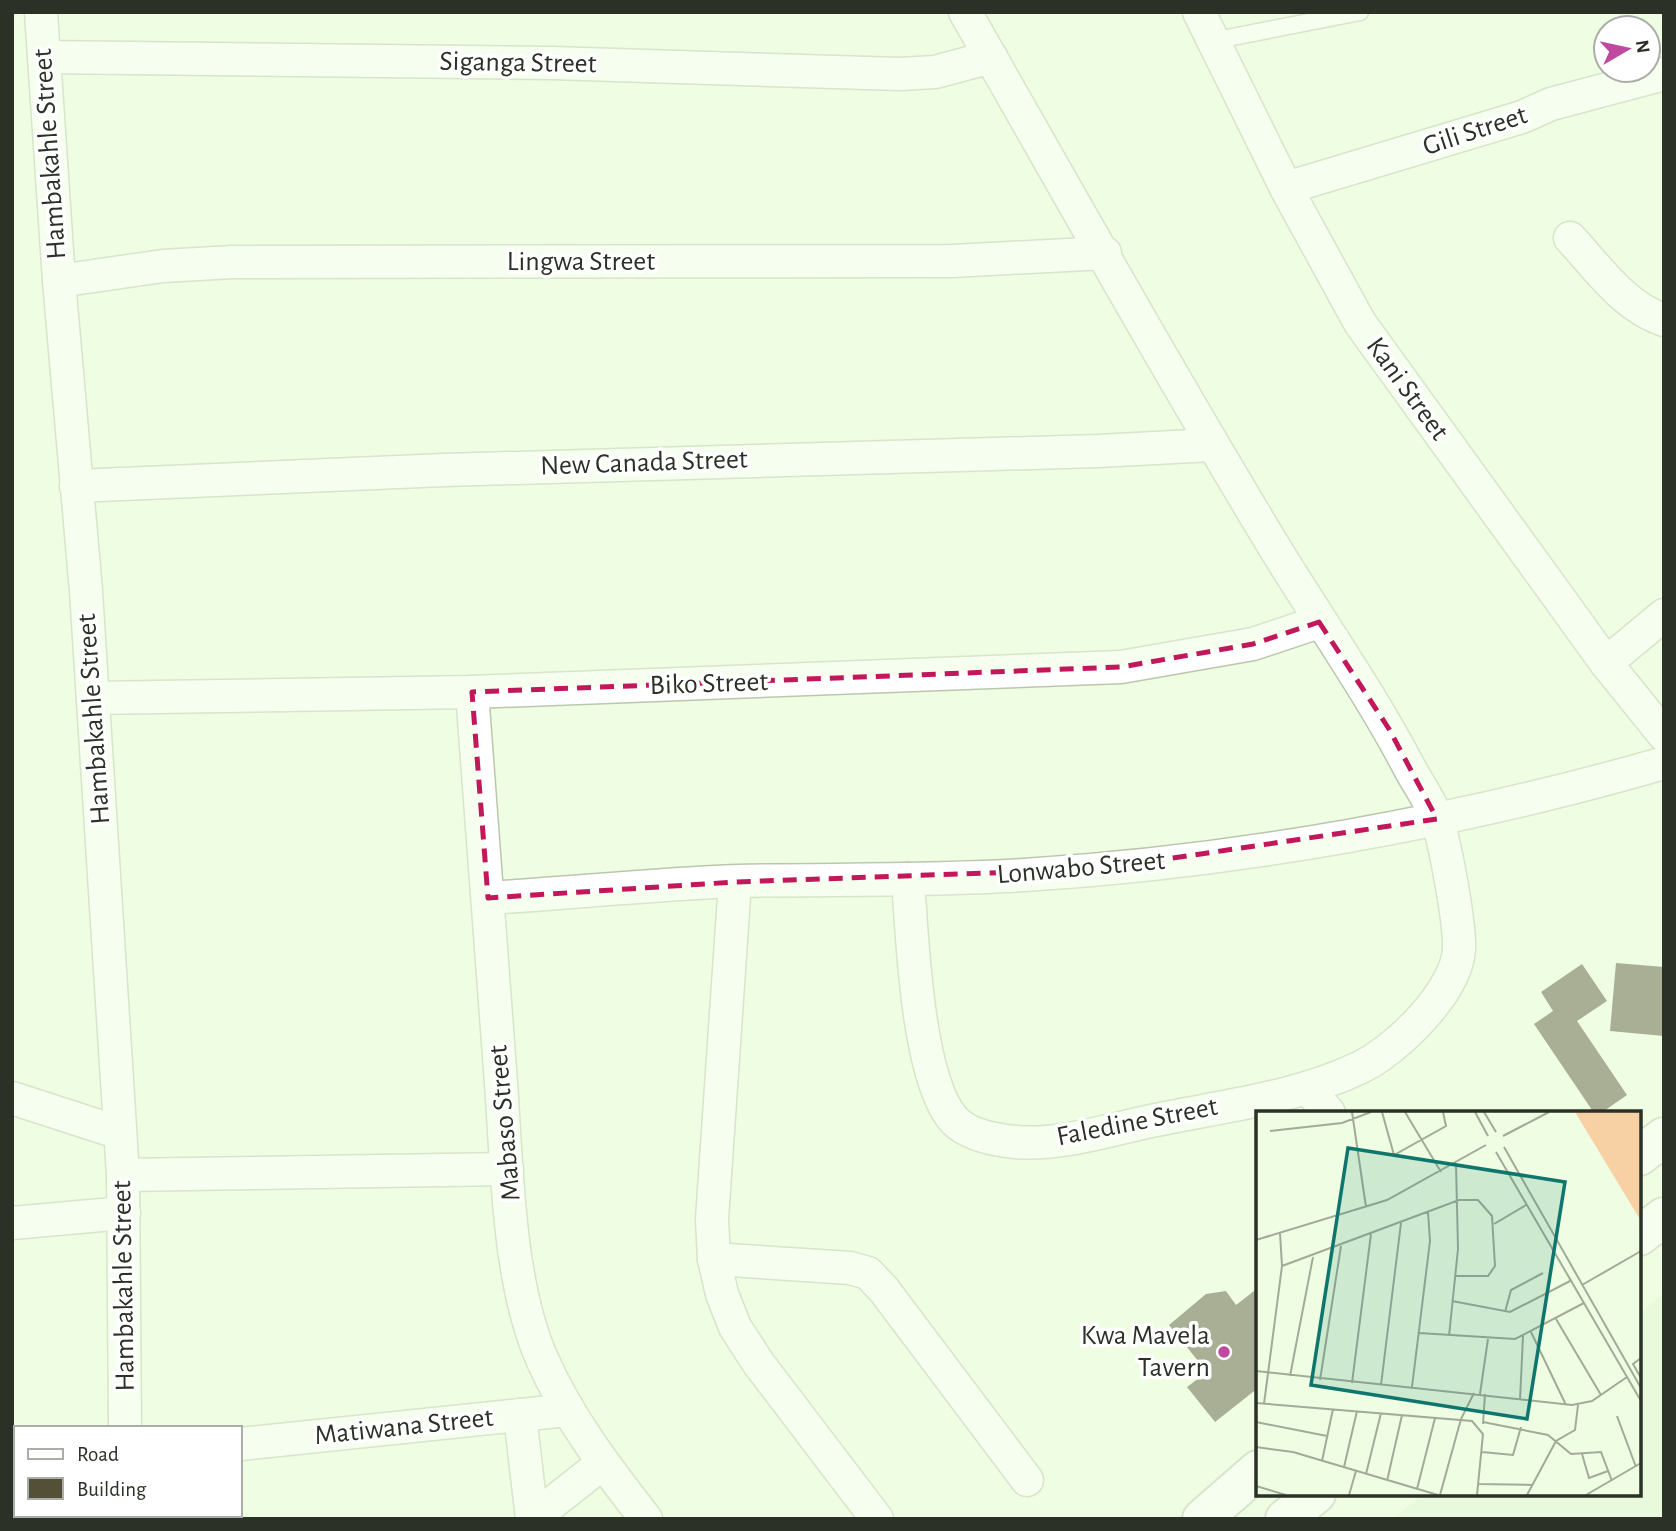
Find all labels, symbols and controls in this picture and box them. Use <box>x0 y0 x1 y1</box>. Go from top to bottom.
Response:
north arrow <box>1592 14 1662 84</box>
text: N <box>1632 39 1653 55</box>
street label: Hambakahle Street <box>29 48 71 260</box>
street label: Siganga Street <box>439 48 597 78</box>
street label: Gili Street <box>1419 101 1531 161</box>
street label: Lingwa Street <box>507 248 655 276</box>
street label: Kani Street <box>1361 332 1453 446</box>
street label: New Canada Street <box>540 445 748 481</box>
street label: Hambakahle Street <box>73 613 115 825</box>
street label: Biko Street <box>649 668 769 700</box>
street label: Lonwabo Street <box>996 847 1166 889</box>
street label: Mabaso Street <box>484 1044 526 1202</box>
street label: Faledine Street <box>1054 1093 1220 1151</box>
inset map <box>1256 1111 1641 1496</box>
street label: Hambakahle Street <box>108 1180 140 1392</box>
place label: Kwa Mavela Tavern <box>1081 1322 1210 1382</box>
marker: Kwa Mavela Tavern <box>1216 1344 1232 1360</box>
street label: Matiwana Street <box>313 1404 495 1450</box>
legend <box>14 1426 242 1517</box>
text: Road <box>77 1444 119 1465</box>
text: Building <box>77 1479 147 1500</box>

